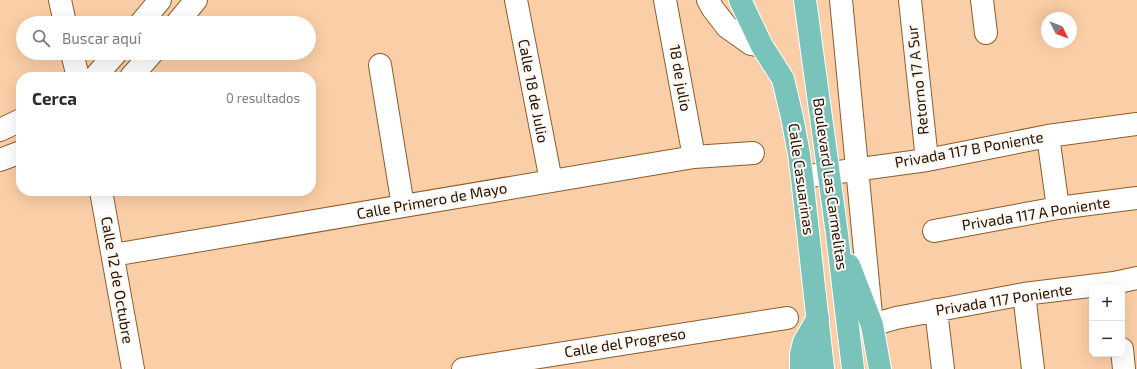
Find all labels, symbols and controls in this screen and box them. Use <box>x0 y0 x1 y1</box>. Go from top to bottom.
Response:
north arrow <box>1041 12 1077 48</box>
search box <box>16 16 316 60</box>
street label: Retorno 17 A Sur <box>902 24 932 136</box>
icon: search <box>30 27 52 49</box>
text: Buscar aquí <box>62 29 141 47</box>
street label: Calle 18 de Julio <box>515 37 553 144</box>
street label: 18 de julio <box>665 43 696 113</box>
text: Cerca <box>32 88 77 108</box>
text: 0 resultados <box>226 90 300 106</box>
street label: Boulevard Las Carmelitas <box>810 97 852 271</box>
street label: Calle Casuarinas <box>785 122 819 236</box>
street label: Privada 117 B Poniente <box>893 127 1045 171</box>
street label: Calle Primero de Mayo <box>355 178 508 222</box>
street label: Privada 117 A Poniente <box>960 192 1111 234</box>
street label: Calle 12 de Octubre <box>98 215 138 345</box>
street label: Privada 117 Poniente <box>934 279 1073 319</box>
map controls <box>1089 285 1125 357</box>
button: + <box>1089 285 1125 321</box>
button: − <box>1089 321 1125 357</box>
street label: Calle del Progreso <box>563 324 687 361</box>

